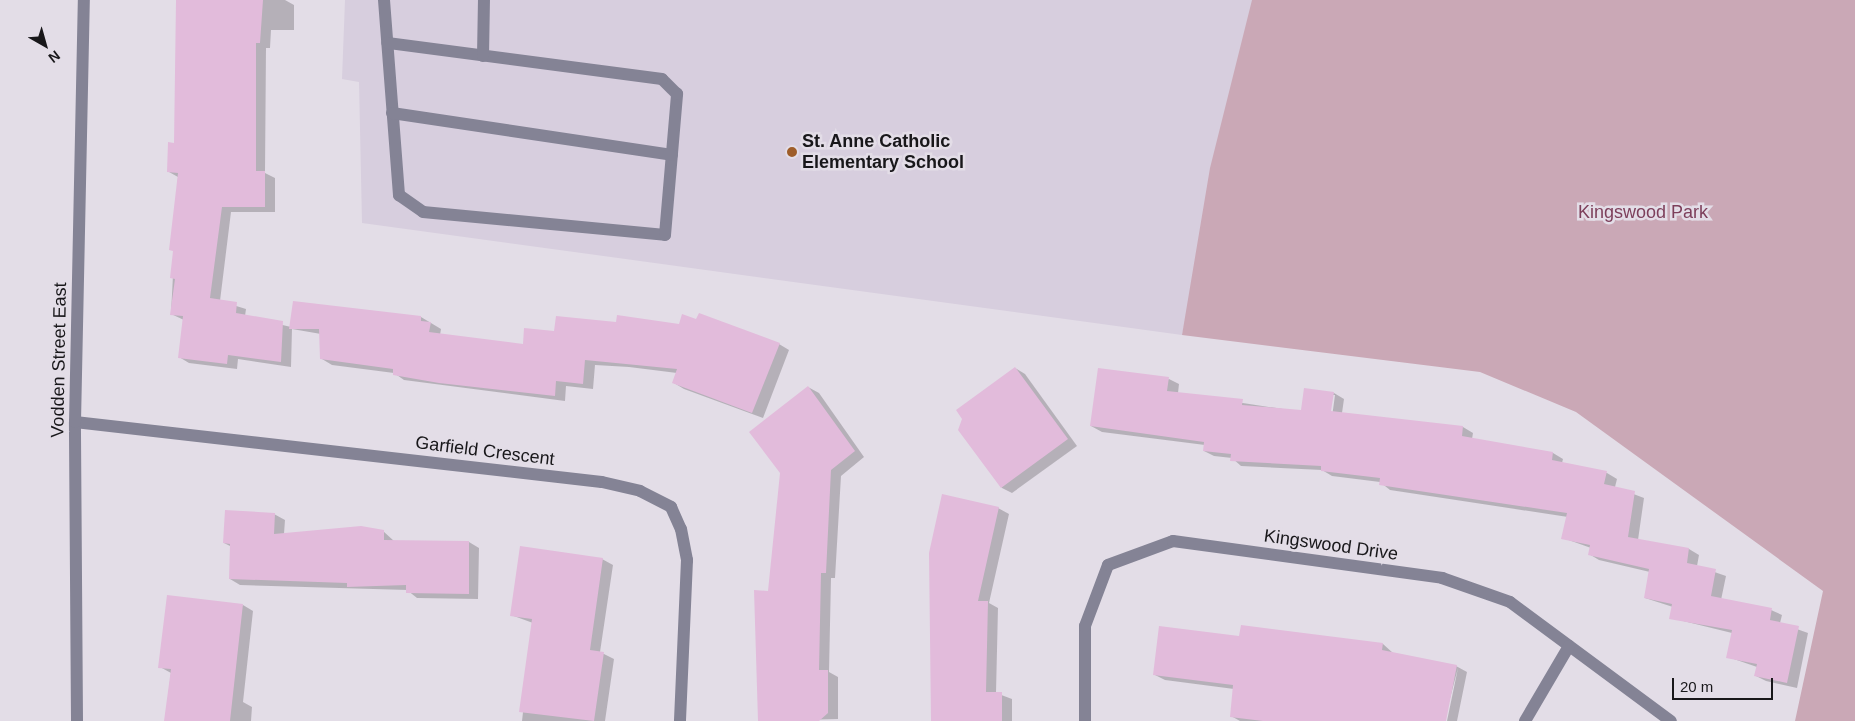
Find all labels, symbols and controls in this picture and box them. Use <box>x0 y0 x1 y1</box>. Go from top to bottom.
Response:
north arrow <box>20 20 70 70</box>
text: N <box>45 47 63 66</box>
place label: St. Anne Catholic Elementary School <box>802 131 964 173</box>
marker: St. Anne Catholic Elementary School <box>786 146 798 158</box>
park label: Kingswood Park <box>1578 201 1708 223</box>
street label: Vodden Street East <box>47 282 71 438</box>
street label: Garfield Crescent <box>414 432 556 470</box>
street label: Kingswood Drive <box>1263 525 1399 565</box>
scale bar <box>1675 668 1776 700</box>
text: 20 m <box>1680 678 1713 695</box>

